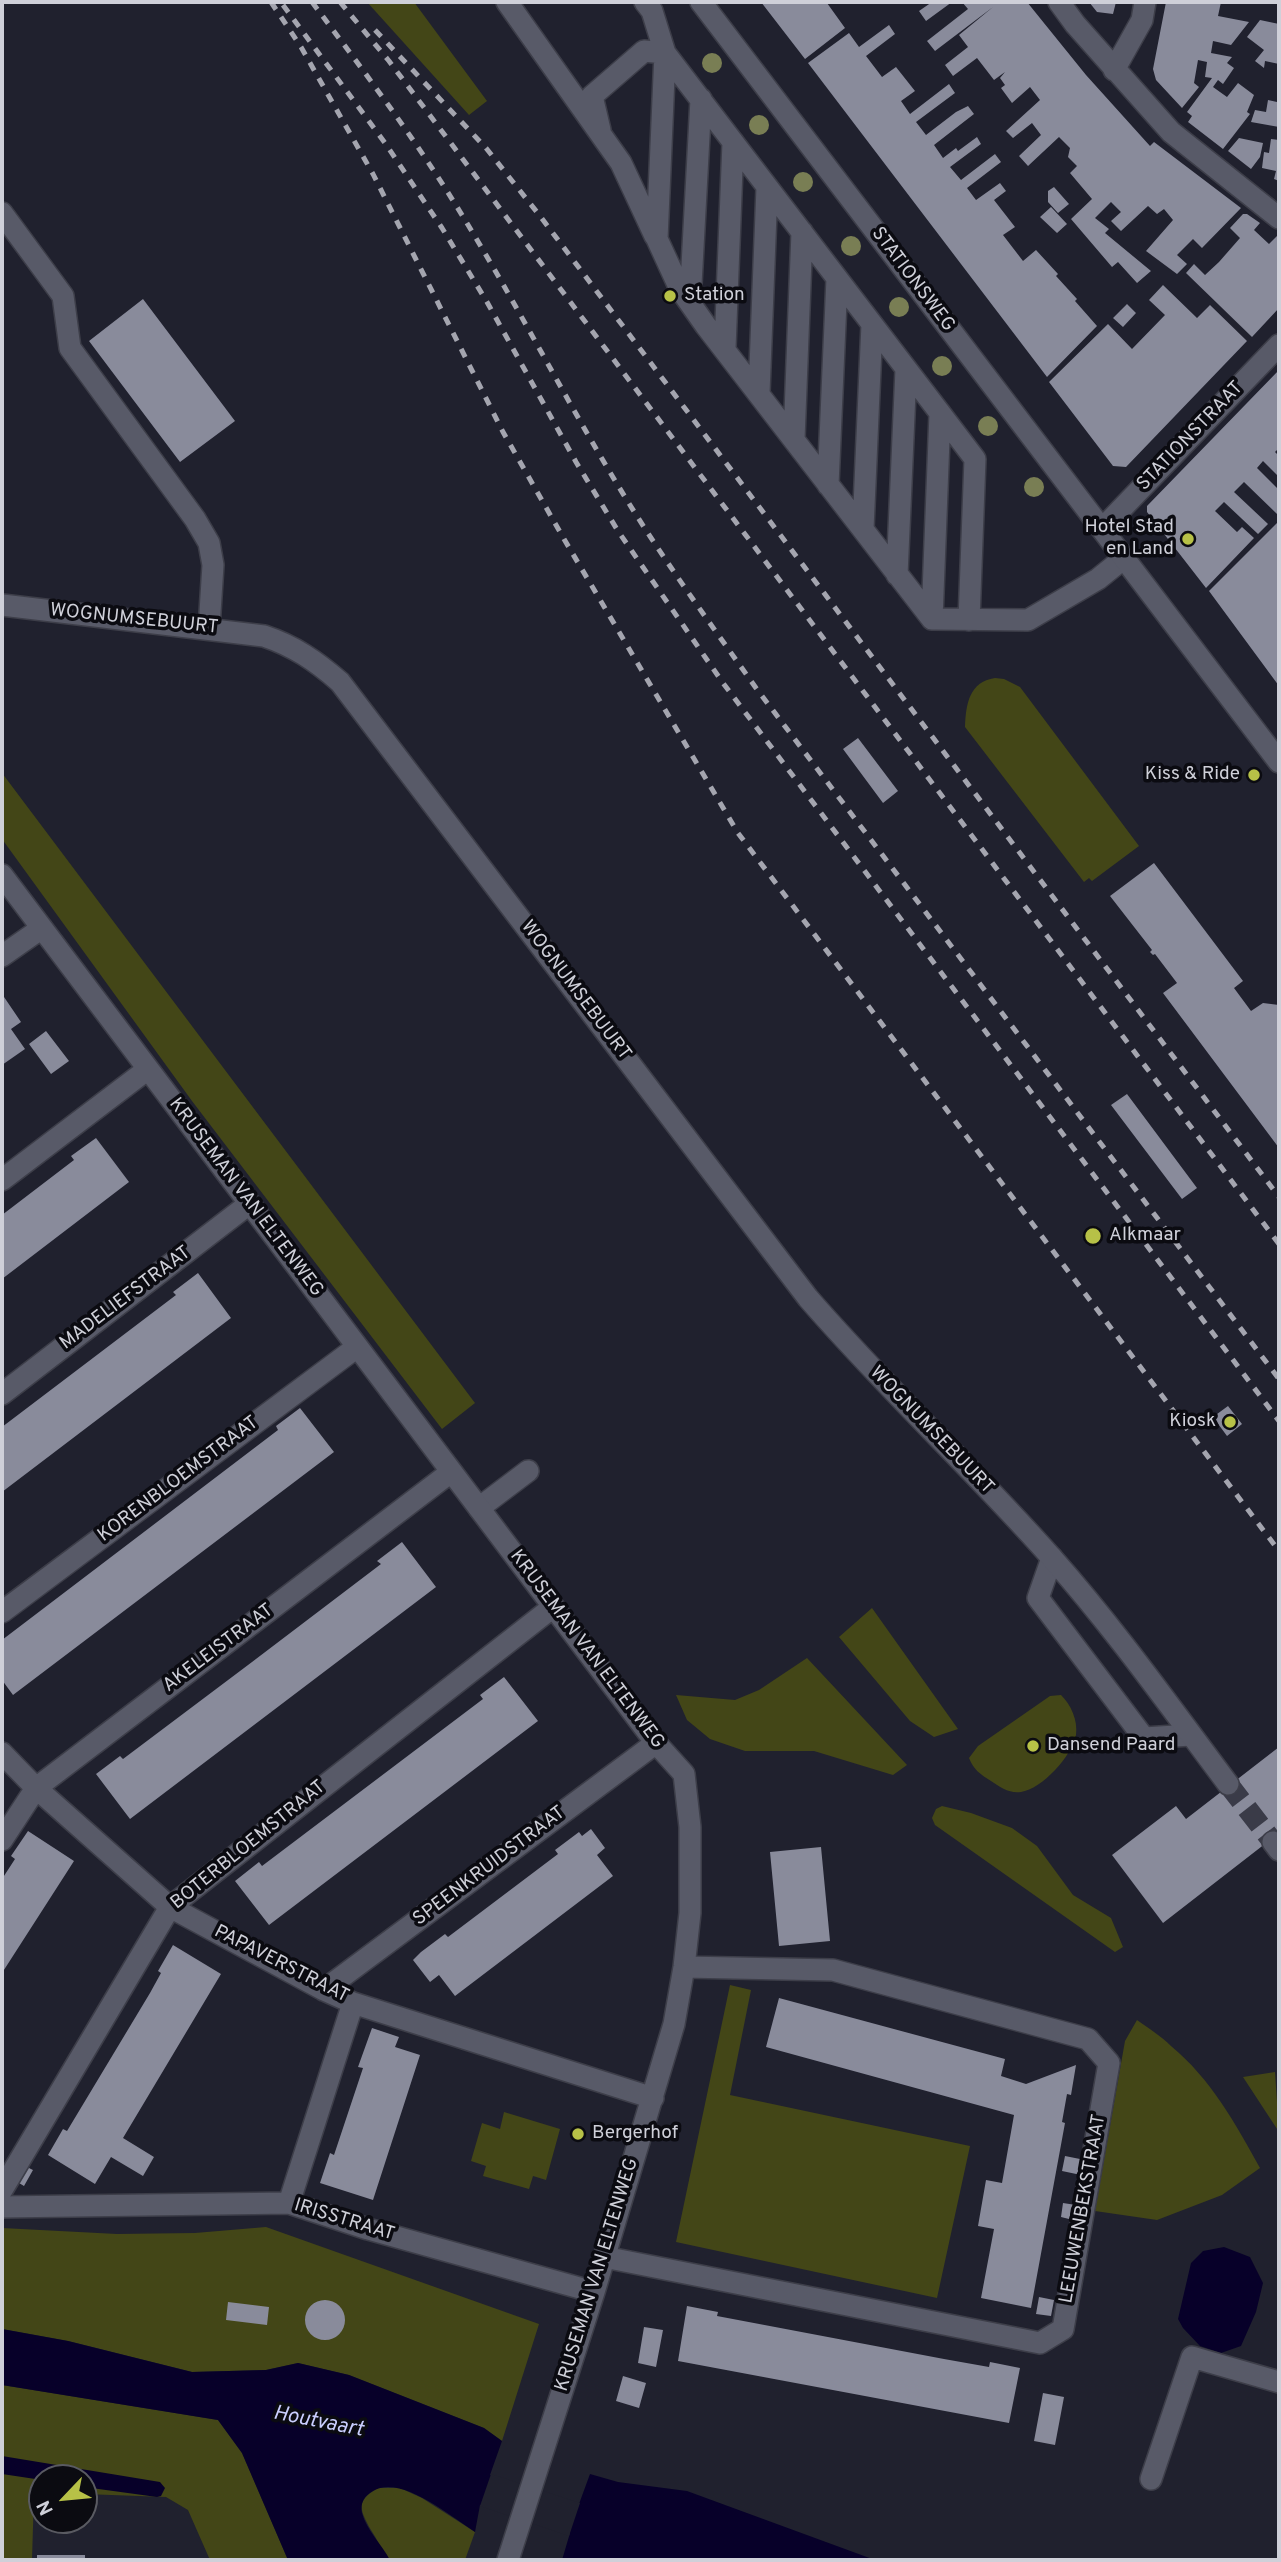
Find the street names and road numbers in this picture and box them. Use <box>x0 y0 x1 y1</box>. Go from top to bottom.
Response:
street label: STATIONSWEG <box>865 223 959 337</box>
street label: STATIONSTRAAT <box>1133 378 1249 496</box>
street label: WOGNUMSEBUURT <box>49 600 219 640</box>
street label: WOGNUMSEBUURT <box>515 917 635 1065</box>
street label: KRUSEMAN VAN ELTENWEG <box>163 1094 327 1302</box>
street label: MADELIEFSTRAAT <box>56 1242 196 1356</box>
street label: WOGNUMSEBUURT <box>864 1362 998 1500</box>
street label: KORENBLOEMSTRAAT <box>94 1412 264 1548</box>
street label: KRUSEMAN VAN ELTENWEG <box>504 1546 668 1754</box>
street label: AKELEISTRAAT <box>159 1600 279 1698</box>
street label: BOTERBLOEMSTRAAT <box>167 1777 331 1915</box>
street label: SPEENKRUIDSTRAAT <box>409 1802 571 1932</box>
street label: PAPAVERSTRAAT <box>210 1921 352 2009</box>
street label: LEEUWENBEKSTRAAT <box>1056 2113 1112 2305</box>
street label: KRUSEMAN VAN ELTENWEG <box>552 2156 644 2394</box>
street label: IRISSTRAAT <box>291 2195 397 2247</box>

